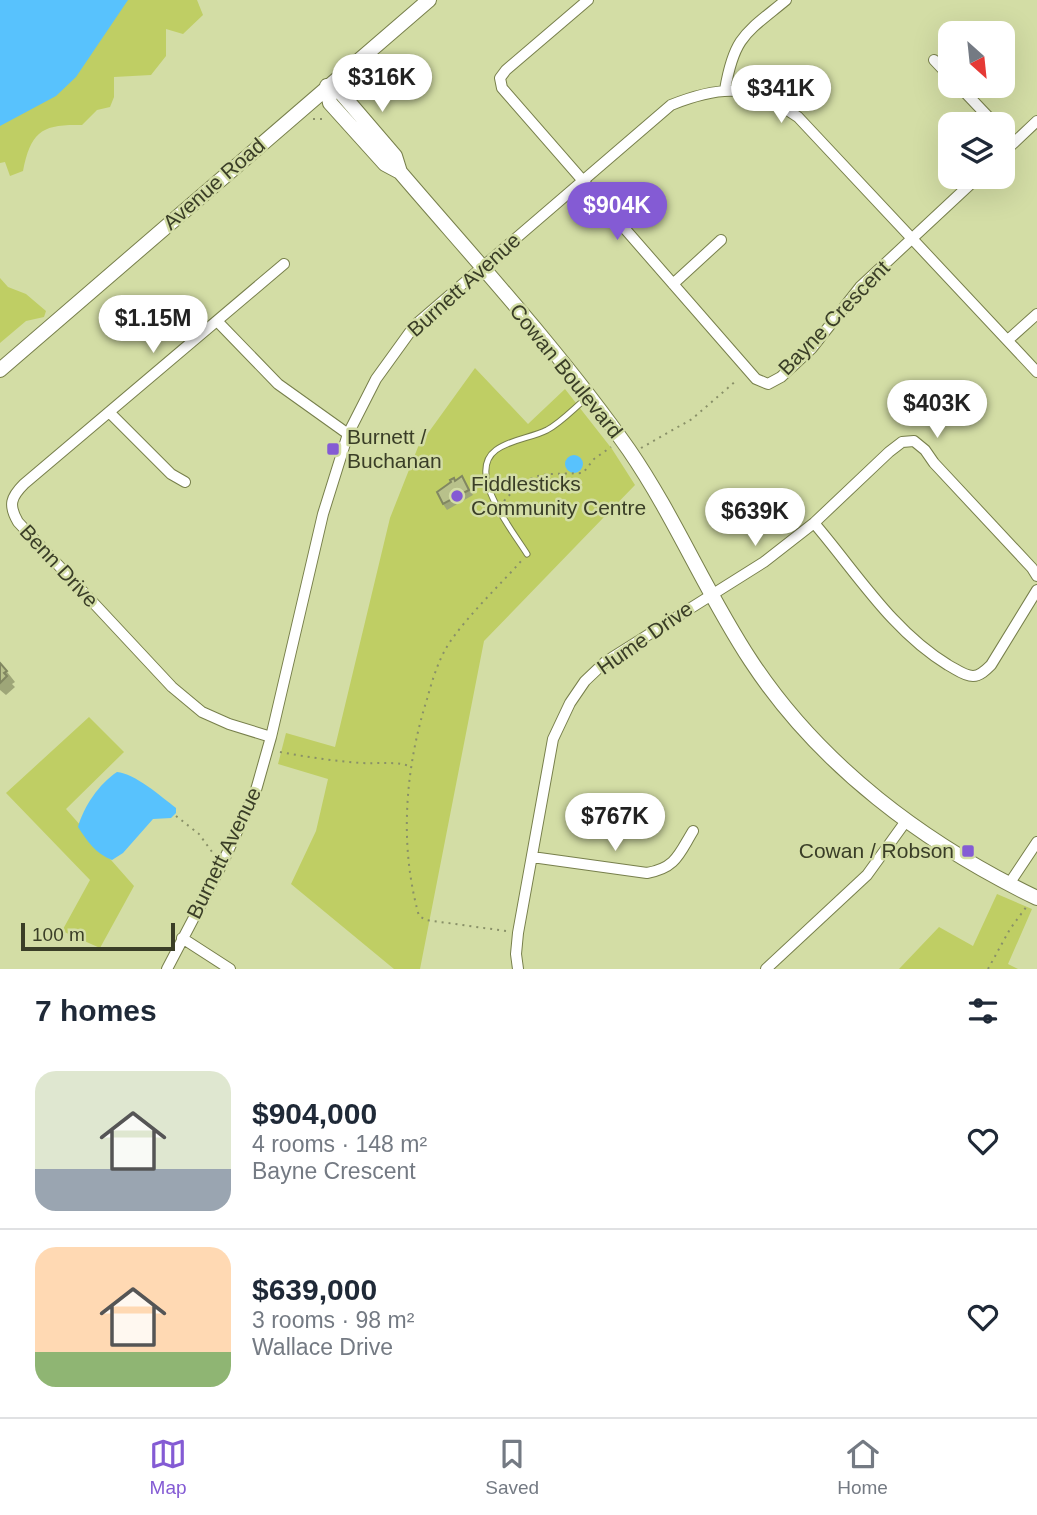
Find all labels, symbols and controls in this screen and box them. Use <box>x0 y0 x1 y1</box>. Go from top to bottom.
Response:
north arrow <box>938 21 1015 98</box>
map controls <box>938 21 1015 189</box>
pin: $316K <box>333 54 431 114</box>
text: $316K <box>348 64 416 90</box>
pin: $341K <box>732 66 830 125</box>
text: $341K <box>747 75 815 101</box>
button: layers <box>938 112 1015 189</box>
street label: Avenue Road <box>158 133 269 234</box>
pin: $904K <box>568 182 666 242</box>
text: $904K <box>583 192 651 218</box>
street label: Burnett Avenue <box>403 228 525 341</box>
street label: Bayne Crescent <box>773 256 894 379</box>
pin: $1.15M <box>96 296 210 355</box>
street label: Cowan Boulevard <box>505 299 627 442</box>
text: $1.15M <box>115 305 191 331</box>
pin: $403K <box>888 380 986 440</box>
text: $403K <box>903 390 971 416</box>
place label: Burnett / Buchanan <box>347 425 442 472</box>
marker: Burnett / Buchanan <box>325 441 341 457</box>
place label: Fiddlesticks Community Centre <box>471 472 646 519</box>
marker: Fiddlesticks Community Centre <box>449 488 465 504</box>
pin: $639K <box>706 489 804 548</box>
text: $639K <box>721 498 789 524</box>
street label: Benn Drive <box>16 520 103 611</box>
street label: Hume Drive <box>593 596 697 679</box>
street label: Burnett Avenue <box>182 783 265 922</box>
pin: $767K <box>566 794 664 853</box>
text: $767K <box>581 803 649 829</box>
place label: Cowan / Robson <box>799 839 954 862</box>
marker: Cowan / Robson <box>960 843 976 859</box>
scale bar <box>21 920 175 952</box>
text: 100 m <box>32 924 85 945</box>
icon: filters <box>964 992 1002 1030</box>
text: 7 homes <box>35 994 157 1027</box>
text: $904,000 <box>252 1097 377 1130</box>
icon: home <box>91 1099 175 1183</box>
icon: heart <box>964 1122 1002 1160</box>
text: 4 rooms · 148 m² <box>252 1131 427 1157</box>
text: Bayne Crescent <box>252 1158 416 1184</box>
text: $639,000 <box>252 1273 377 1306</box>
icon: home <box>91 1275 175 1359</box>
icon: heart <box>964 1298 1002 1336</box>
text: 3 rooms · 98 m² <box>252 1307 414 1333</box>
text: Wallace Drive <box>252 1334 393 1360</box>
tab: Map <box>149 1435 187 1499</box>
tab: Saved <box>485 1435 539 1499</box>
tab: Home <box>837 1435 888 1499</box>

